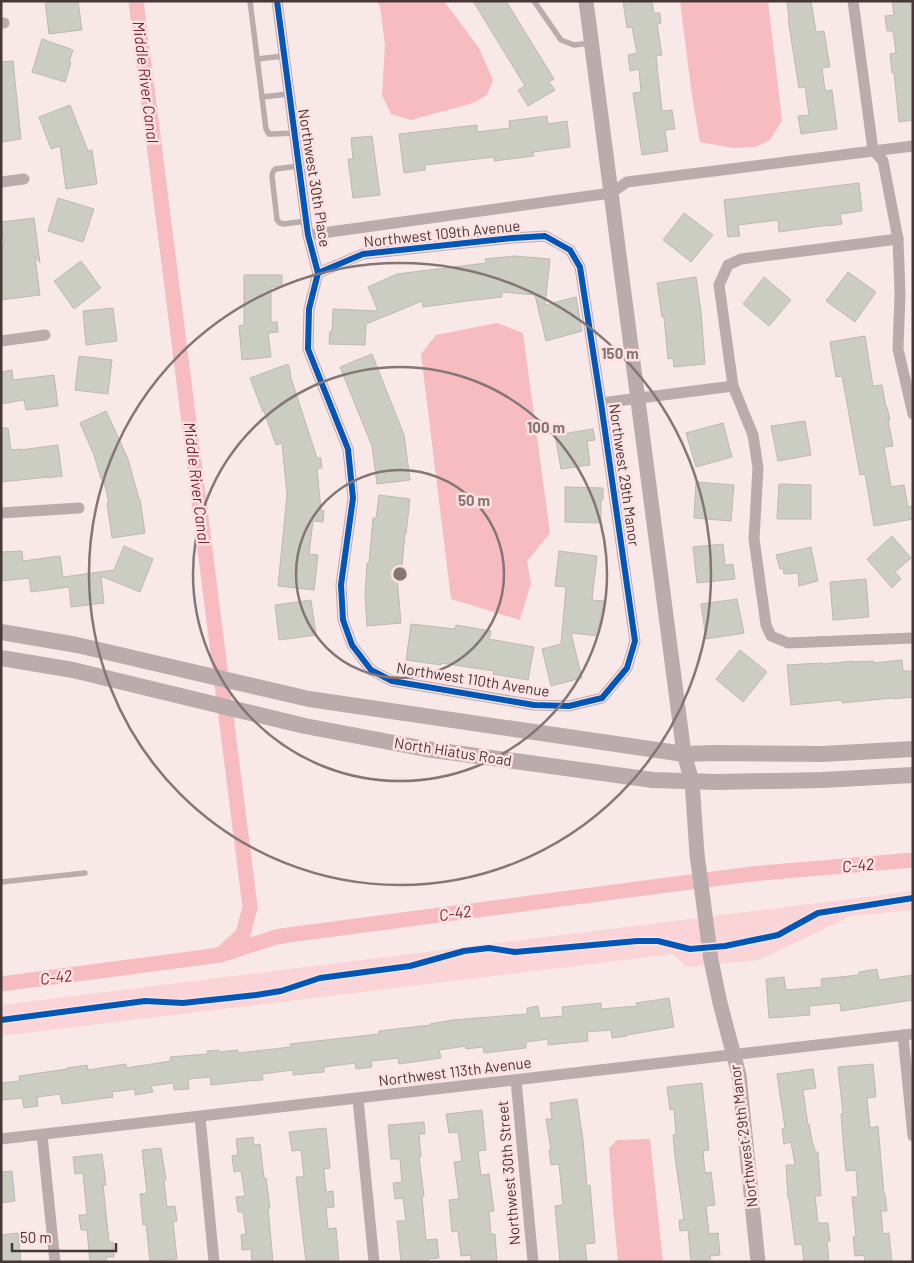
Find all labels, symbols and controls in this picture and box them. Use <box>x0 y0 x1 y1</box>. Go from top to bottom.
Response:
water label: Middle River Canal <box>130 20 163 144</box>
street label: Northwest 30th Place <box>295 107 335 248</box>
street label: Northwest 109th Avenue <box>363 216 521 250</box>
text: 150 m <box>601 344 639 362</box>
street label: Northwest 29th Manor <box>606 402 644 548</box>
text: 100 m <box>527 418 565 436</box>
water label: Middle River Canal <box>181 421 214 545</box>
text: 50 m <box>458 491 490 509</box>
centre of rings <box>391 565 409 583</box>
street label: Northwest 110th Avenue <box>395 658 551 700</box>
street label: North Hiatus Road <box>393 733 513 769</box>
water label: C-42 <box>841 854 875 875</box>
water label: C-42 <box>438 901 472 924</box>
water label: C-42 <box>39 965 73 988</box>
street label: Northwest 113th Avenue <box>377 1053 532 1089</box>
street label: Northwest 29th Manor <box>725 1063 761 1209</box>
street label: Northwest 30th Street <box>493 1100 523 1246</box>
scale bar <box>12 1220 116 1252</box>
text: 50 m <box>20 1228 52 1246</box>

